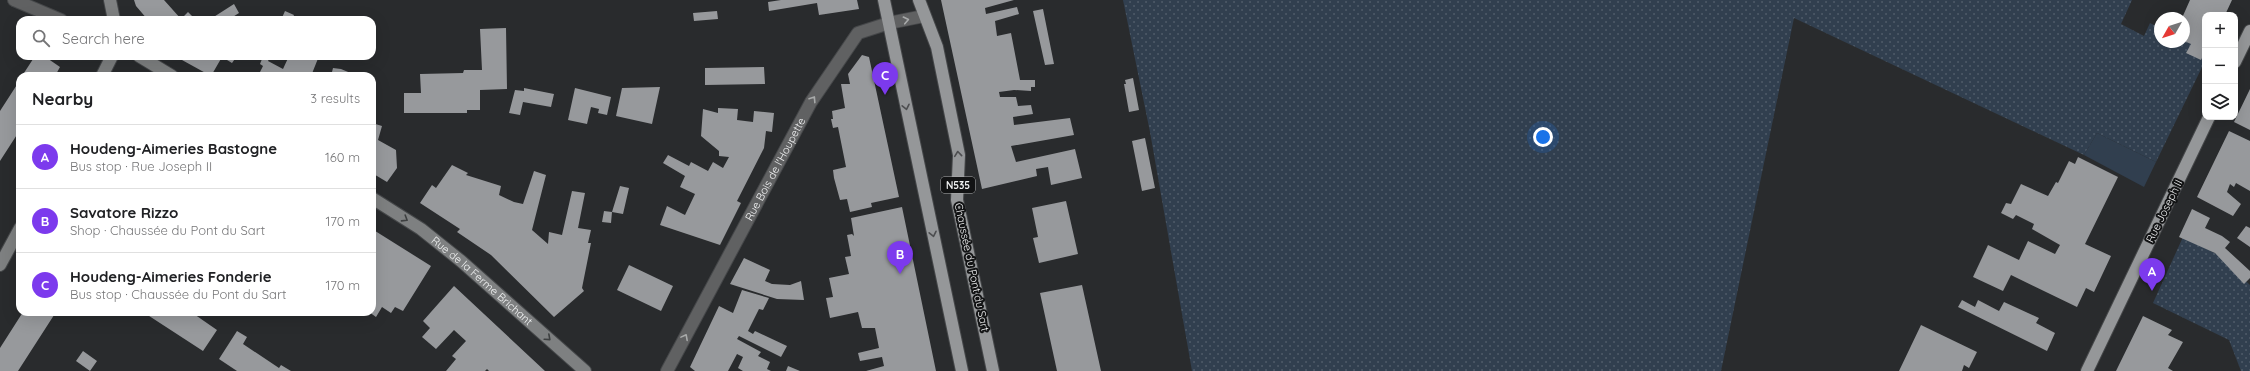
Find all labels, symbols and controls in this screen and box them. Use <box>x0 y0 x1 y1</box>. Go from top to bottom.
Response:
north arrow <box>2154 12 2190 48</box>
map controls <box>2202 12 2238 120</box>
button: + <box>2202 12 2238 48</box>
search box <box>16 16 376 60</box>
one-way arrow <box>903 16 910 24</box>
icon: search <box>30 27 52 49</box>
text: Search here <box>62 29 145 48</box>
button: − <box>2202 48 2238 84</box>
pin: C <box>872 62 898 95</box>
button: layers <box>2202 84 2238 120</box>
text: Nearby <box>32 88 93 109</box>
text: 3 results <box>310 90 360 106</box>
one-way arrow <box>808 96 816 103</box>
one-way arrow <box>901 104 909 110</box>
street label: Rue Bois de l'Houpette <box>742 115 808 223</box>
your location <box>1533 127 1553 147</box>
text: Houdeng-Aimeries Bastogne <box>70 139 277 158</box>
text: A <box>41 149 49 165</box>
text: 160 m <box>325 149 360 165</box>
one-way arrow <box>954 151 963 157</box>
text: Bus stop · Rue Joseph II <box>70 158 212 174</box>
road number: N535 <box>941 177 975 193</box>
street label: Rue Joseph II <box>2143 177 2185 245</box>
street label: Chaussée du Pont du Sart <box>952 201 993 333</box>
text: Savatore Rizzo <box>70 203 178 222</box>
text: B <box>41 213 49 229</box>
text: 170 m <box>325 213 360 229</box>
one-way arrow <box>401 214 408 222</box>
text: Shop · Chaussée du Pont du Sart <box>70 222 265 238</box>
one-way arrow <box>928 231 936 237</box>
street label: Rue de la Ferme Brichant <box>429 233 536 328</box>
pin: B <box>887 241 913 274</box>
pin: A <box>2139 258 2165 291</box>
text: Houdeng-Aimeries Fonderie <box>70 267 271 286</box>
text: C <box>41 277 49 293</box>
text: 170 m <box>325 277 360 293</box>
text: Bus stop · Chaussée du Pont du Sart <box>70 286 286 302</box>
one-way arrow <box>543 333 551 340</box>
one-way arrow <box>681 333 688 341</box>

